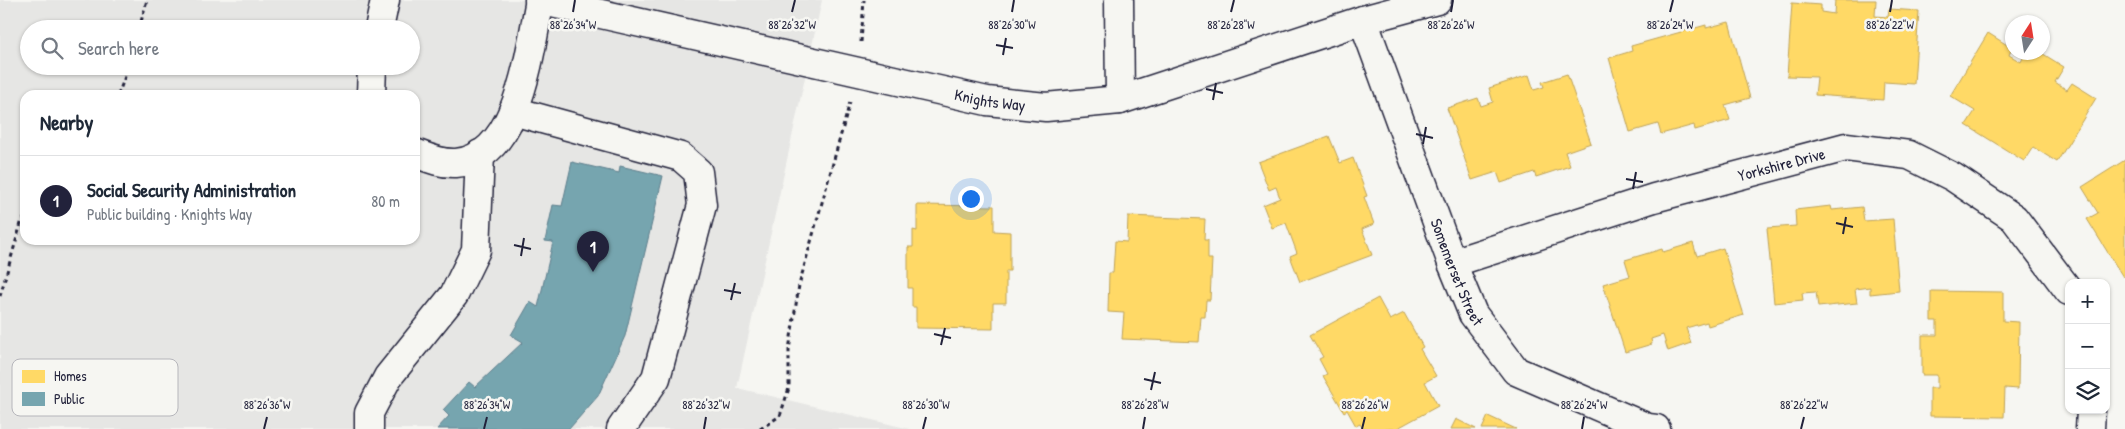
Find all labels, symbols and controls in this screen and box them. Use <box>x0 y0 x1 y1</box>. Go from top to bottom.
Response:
north arrow <box>2005 15 2050 60</box>
text: 88°26'34"W <box>550 16 597 33</box>
text: 88°26'32"W <box>768 16 816 33</box>
text: 88°26'30"W <box>988 16 1036 33</box>
text: 88°26'28"W <box>1207 16 1255 33</box>
text: 88°26'26"W <box>1428 16 1475 33</box>
text: 88°26'24"W <box>1647 16 1694 33</box>
text: 88°26'22"W <box>1866 16 1915 33</box>
search box <box>20 20 420 75</box>
icon: search <box>38 34 66 62</box>
text: Search here <box>78 35 159 61</box>
street label: Knights Way <box>952 83 1027 116</box>
text: Nearby <box>40 108 93 137</box>
street label: Yorkshire Drive <box>1735 142 1828 186</box>
text: Social Security Administration <box>87 177 296 203</box>
your location <box>958 186 984 212</box>
text: 1 <box>53 190 59 212</box>
text: 80 m <box>371 190 400 212</box>
text: Public building · Knights Way <box>87 203 252 225</box>
street label: Somemerset Street <box>1426 215 1489 330</box>
pin: 1 <box>577 231 609 272</box>
map controls <box>2065 279 2110 414</box>
button: + <box>2065 279 2110 324</box>
button: − <box>2065 324 2110 369</box>
legend <box>12 359 178 416</box>
text: Homes <box>54 366 87 385</box>
button: layers <box>2065 369 2110 414</box>
text: Public <box>54 389 85 408</box>
text: 88°26'36"W <box>244 396 291 413</box>
text: 88°26'34"W <box>464 396 511 413</box>
text: 88°26'32"W <box>682 396 730 413</box>
text: 88°26'30"W <box>902 396 950 413</box>
text: 88°26'28"W <box>1121 396 1169 413</box>
text: 88°26'26"W <box>1342 396 1389 413</box>
text: 88°26'24"W <box>1561 396 1608 413</box>
text: 88°26'22"W <box>1780 396 1829 413</box>

